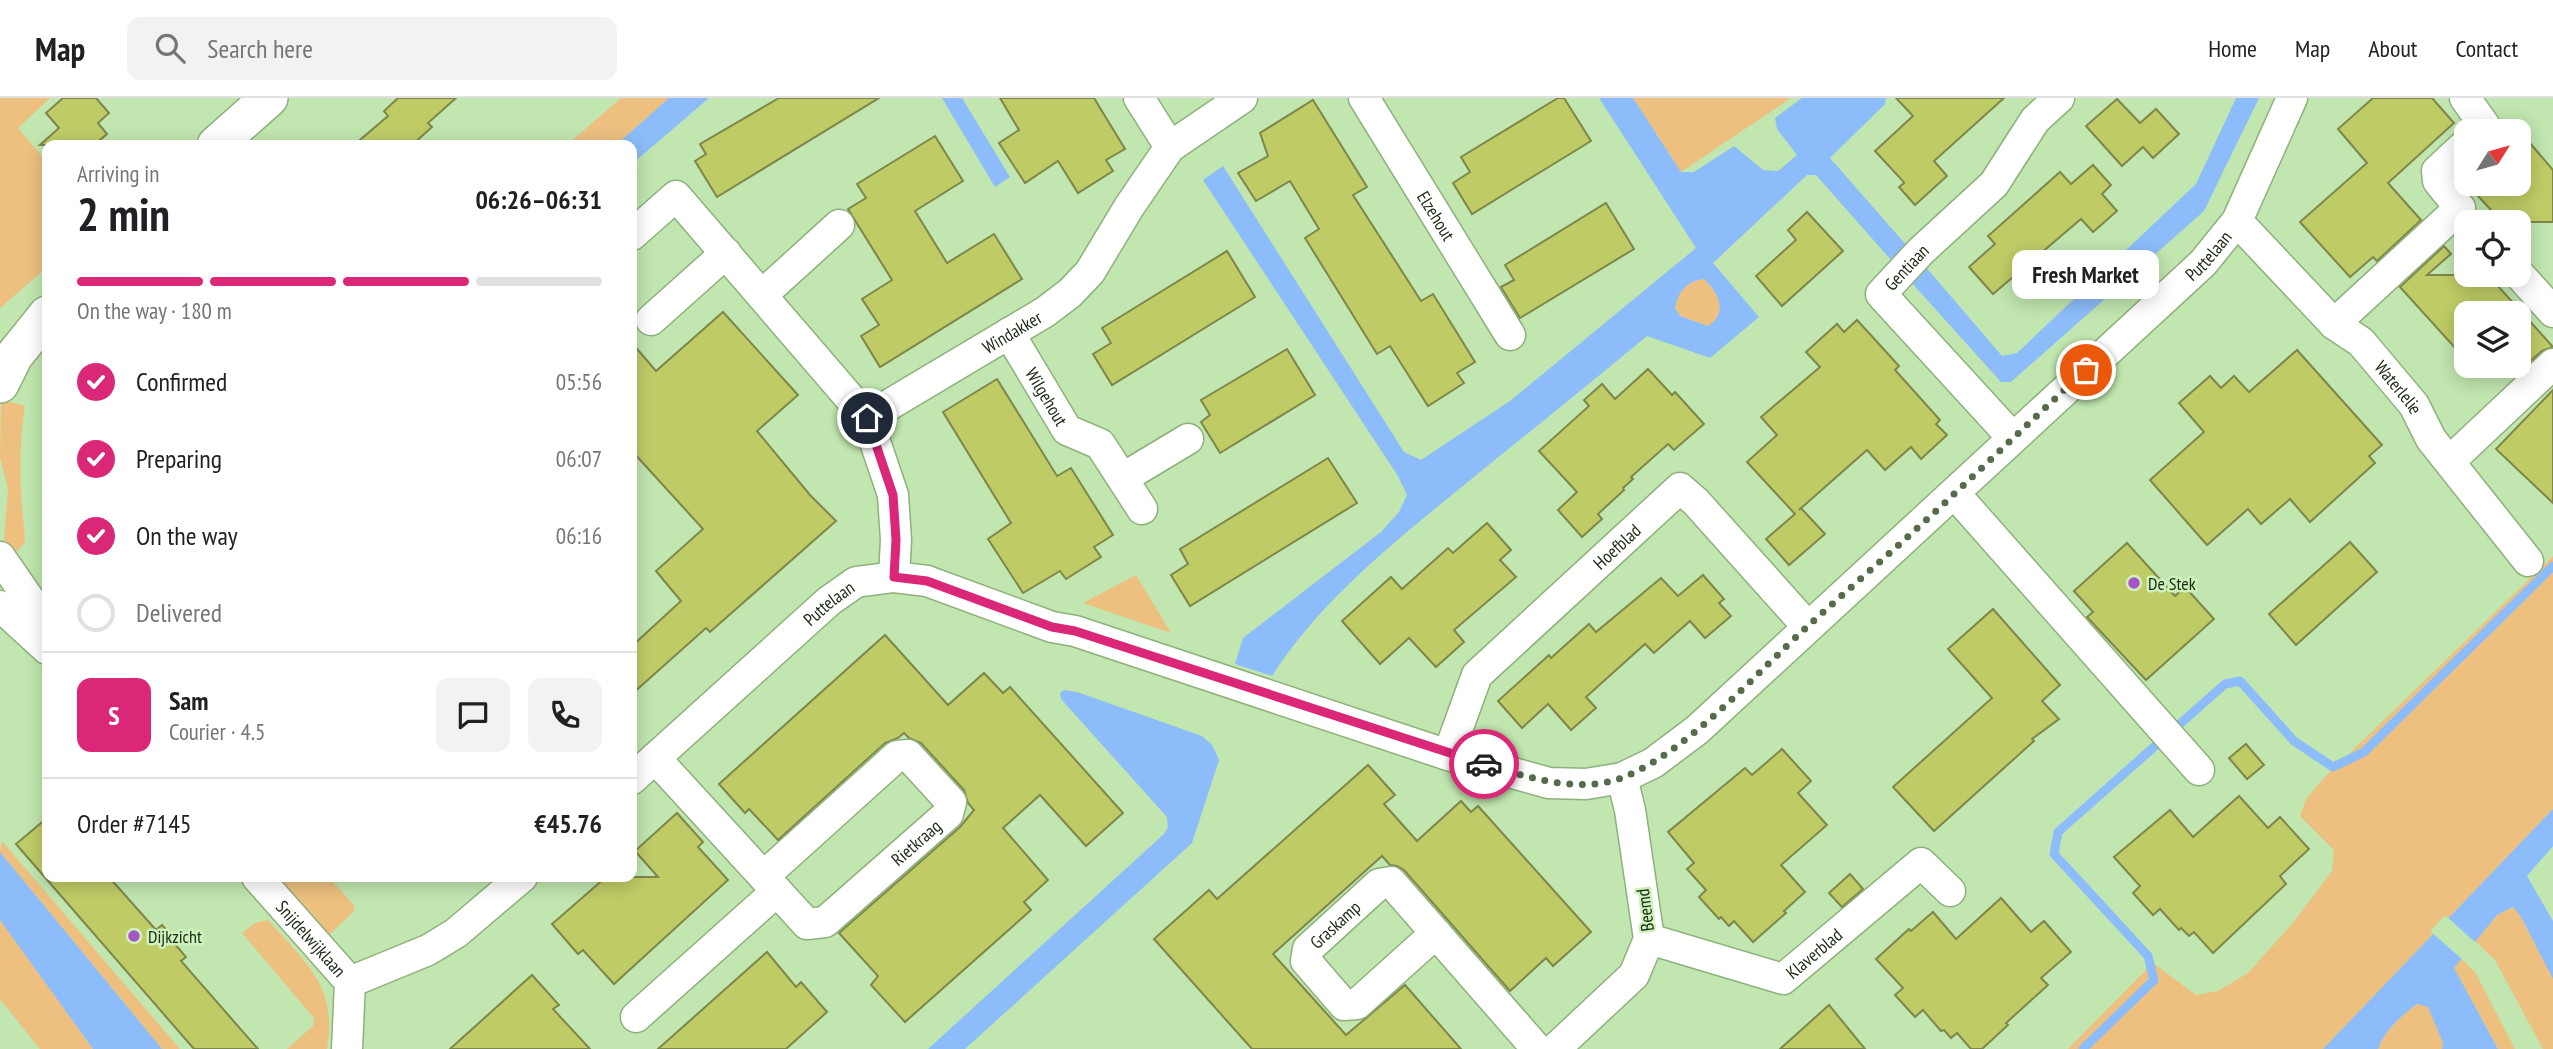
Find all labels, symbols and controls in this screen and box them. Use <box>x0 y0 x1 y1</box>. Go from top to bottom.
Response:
search box <box>127 17 617 80</box>
text: Map <box>35 27 85 70</box>
icon: search <box>151 29 189 67</box>
text: Search here <box>207 32 313 65</box>
text: Home <box>2208 33 2257 64</box>
text: Map <box>2295 33 2330 64</box>
text: About <box>2368 33 2417 64</box>
text: Contact <box>2455 33 2518 64</box>
north arrow <box>2454 119 2530 196</box>
map controls <box>2454 119 2531 378</box>
text: Arriving in <box>77 159 159 188</box>
text: 06:26–06:31 <box>475 183 602 216</box>
text: 2 min <box>77 184 170 244</box>
street label: Elzehout <box>1412 186 1460 245</box>
button: locate <box>2454 210 2531 287</box>
street label: Puttelaan <box>2180 226 2236 285</box>
street label: Gentiaan <box>1879 238 1933 295</box>
callout: Fresh Market <box>2012 251 2160 300</box>
text: Fresh Market <box>2032 260 2139 289</box>
text: On the way · 180 m <box>77 296 232 325</box>
button: layers <box>2454 301 2531 378</box>
street label: Windakker <box>978 305 1046 358</box>
pin <box>2056 340 2116 400</box>
icon: bag <box>2067 351 2105 389</box>
street label: Waterlelie <box>2370 356 2428 418</box>
icon: check <box>77 363 115 401</box>
street label: Wilgehout <box>1021 363 1073 430</box>
text: Confirmed <box>136 365 227 398</box>
text: 05:56 <box>556 367 602 396</box>
pin <box>837 388 897 448</box>
icon: home <box>848 399 886 437</box>
icon: check <box>77 440 115 478</box>
text: Preparing <box>136 442 222 475</box>
text: 06:07 <box>556 444 602 473</box>
icon: check <box>77 517 115 555</box>
text: On the way <box>136 519 238 552</box>
street label: Hoefblad <box>1588 519 1645 574</box>
text: 06:16 <box>556 521 602 550</box>
place label: De Stek <box>2148 572 2196 595</box>
street label: Puttelaan <box>798 575 859 630</box>
marker: De Stek <box>2126 575 2142 591</box>
text: Delivered <box>136 596 222 629</box>
button: chat <box>436 678 510 752</box>
button: phone <box>528 678 602 752</box>
text: Sam <box>169 684 208 717</box>
text: S <box>108 699 120 732</box>
text: Courier · 4.5 <box>169 717 265 746</box>
courier <box>1449 729 1519 799</box>
icon: car <box>1465 745 1503 783</box>
text: Order #7145 <box>77 807 192 840</box>
text: €45.76 <box>534 807 602 840</box>
street label: Rietkraag <box>886 814 946 870</box>
street label: Beemd <box>1631 887 1659 933</box>
street label: Snijdelwijklaan <box>271 895 351 981</box>
street label: Graskamp <box>1305 895 1365 953</box>
street label: Klaverblad <box>1781 923 1847 983</box>
place label: Dijkzicht <box>148 925 202 948</box>
marker: Dijkzicht <box>126 928 142 944</box>

